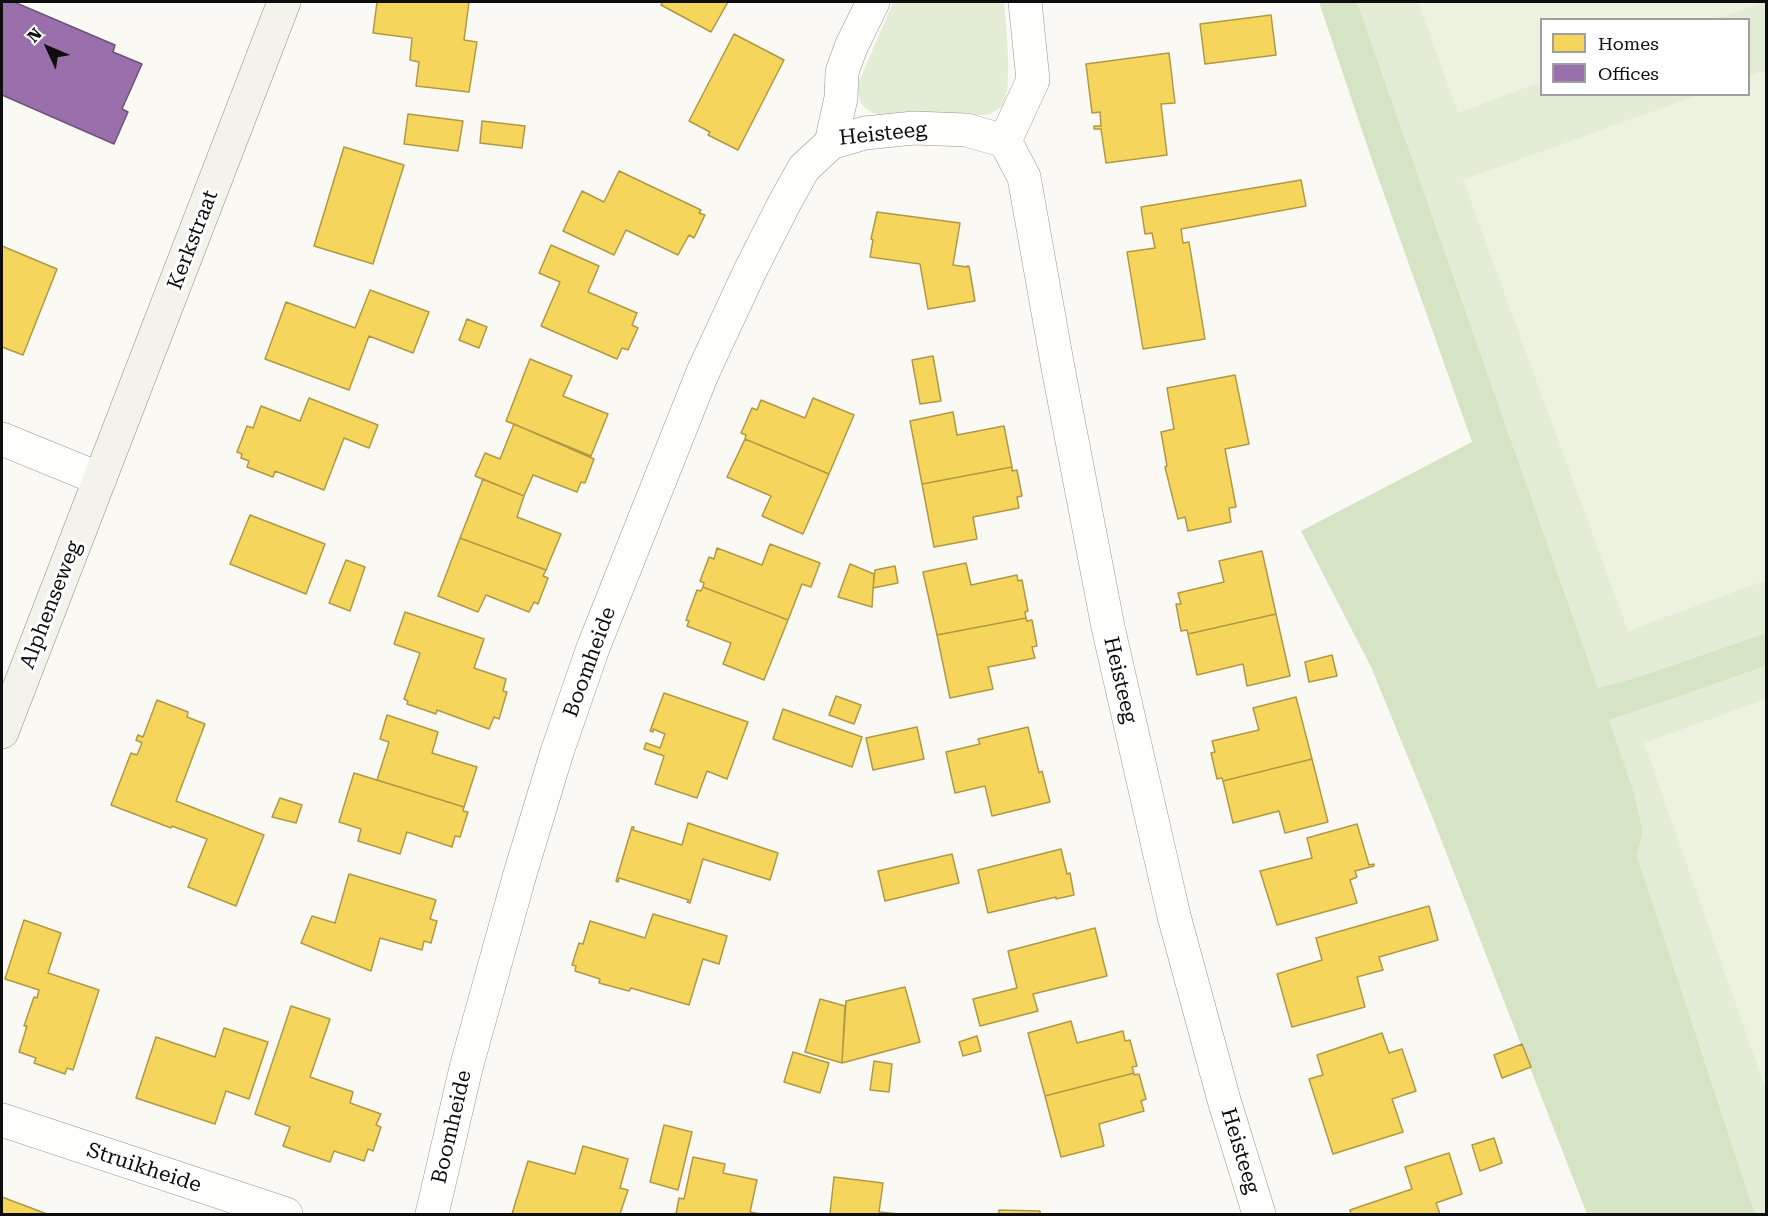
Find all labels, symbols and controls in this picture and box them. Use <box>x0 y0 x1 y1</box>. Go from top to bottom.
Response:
north arrow <box>18 18 78 78</box>
legend <box>1540 18 1750 96</box>
text: N <box>24 24 46 46</box>
text: Homes <box>1598 33 1659 54</box>
text: Offices <box>1598 63 1659 84</box>
street label: Heisteeg <box>838 117 928 151</box>
street label: Kerkstraat <box>163 187 223 293</box>
street label: Alphenseweg <box>15 537 87 673</box>
street label: Boomheide <box>558 603 622 721</box>
street label: Heisteeg <box>1098 634 1142 726</box>
street label: Boomheide <box>427 1068 477 1186</box>
street label: Heisteeg <box>1215 1105 1265 1197</box>
street label: Struikheide <box>84 1138 204 1198</box>

